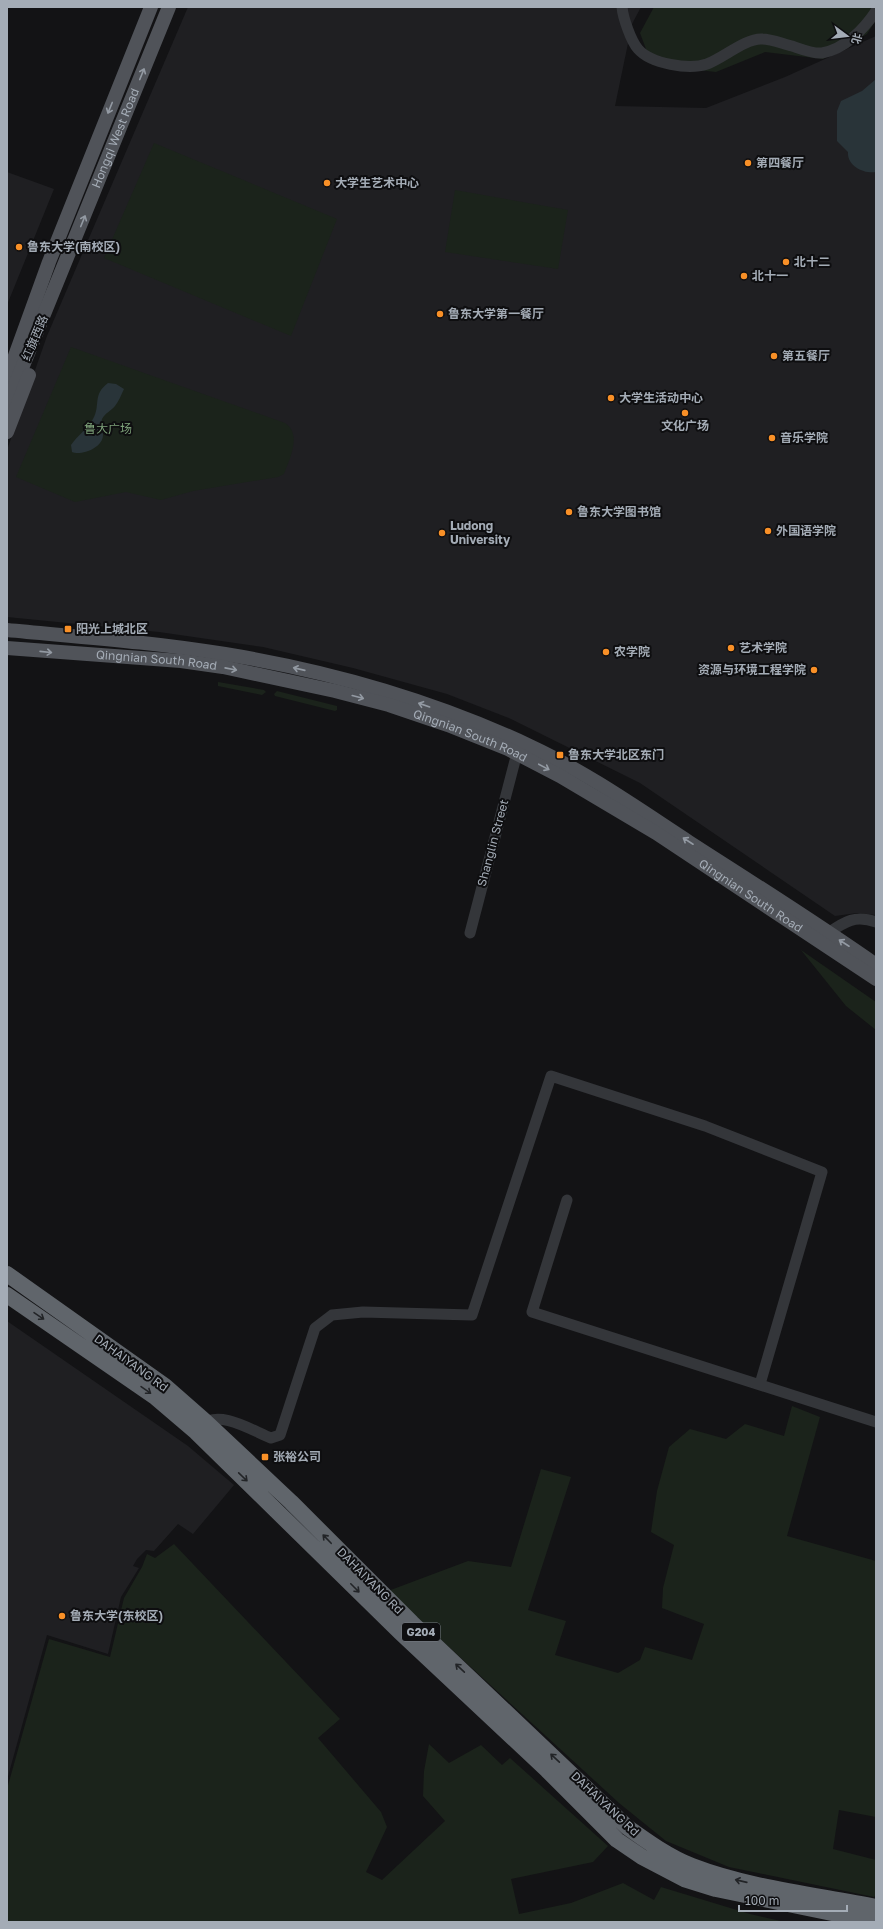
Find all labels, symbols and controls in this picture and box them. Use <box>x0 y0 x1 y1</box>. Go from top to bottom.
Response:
north arrow <box>827 16 867 56</box>
text: 北 <box>849 32 865 46</box>
one-way arrow <box>139 69 146 81</box>
street label: Hongqi West Road <box>88 86 142 190</box>
one-way arrow <box>105 101 113 113</box>
place label: 第四餐厅 <box>756 155 804 170</box>
marker: 第四餐厅 <box>743 158 753 168</box>
place label: 大学生艺术中心 <box>335 175 419 190</box>
marker: 大学生艺术中心 <box>322 178 332 188</box>
one-way arrow <box>80 215 87 227</box>
place label: 鲁东大学(南校区) <box>27 239 120 254</box>
marker: 鲁东大学(南校区) <box>14 242 24 252</box>
place label: 北十二 <box>794 254 830 269</box>
marker: 北十二 <box>781 257 791 267</box>
place label: 北十一 <box>752 268 788 283</box>
marker: 北十一 <box>739 271 749 281</box>
place label: 鲁东大学第一餐厅 <box>448 306 544 321</box>
marker: 鲁东大学第一餐厅 <box>435 309 445 319</box>
street label: 红旗西路 <box>18 313 51 363</box>
place label: 第五餐厅 <box>782 348 830 363</box>
marker: 第五餐厅 <box>769 351 779 361</box>
place label: 大学生活动中心 <box>619 390 703 405</box>
marker: 大学生活动中心 <box>606 393 616 403</box>
marker: 文化广场 <box>680 408 690 418</box>
place label: 文化广场 <box>661 418 709 433</box>
park label: 鲁大广场 <box>84 421 132 436</box>
place label: 音乐学院 <box>780 430 828 445</box>
marker: 音乐学院 <box>767 433 777 443</box>
place label: 鲁东大学图书馆 <box>577 504 661 519</box>
marker: 鲁东大学图书馆 <box>564 507 574 517</box>
place label: Ludong University <box>450 518 511 547</box>
place label: 外国语学院 <box>776 523 836 538</box>
marker: 外国语学院 <box>763 526 773 536</box>
marker: Ludong University <box>437 528 447 538</box>
place label: 阳光上城北区 <box>76 621 148 636</box>
marker: 阳光上城北区 <box>63 624 73 634</box>
place label: 艺术学院 <box>739 640 787 655</box>
marker: 艺术学院 <box>726 643 736 653</box>
place label: 农学院 <box>614 644 650 659</box>
street label: Qingnian South Road <box>95 647 218 673</box>
marker: 农学院 <box>601 647 611 657</box>
one-way arrow <box>39 648 52 655</box>
place label: 资源与环境工程学院 <box>698 662 806 677</box>
one-way arrow <box>224 665 237 673</box>
one-way arrow <box>293 665 306 673</box>
marker: 资源与环境工程学院 <box>809 665 819 675</box>
one-way arrow <box>351 693 364 701</box>
one-way arrow <box>419 700 431 708</box>
street label: Qingnian South Road <box>411 706 530 765</box>
place label: 鲁东大学北区东门 <box>568 747 664 762</box>
marker: 鲁东大学北区东门 <box>555 750 565 760</box>
one-way arrow <box>538 764 550 771</box>
street label: Shanglin Street <box>474 797 511 888</box>
one-way arrow <box>683 837 694 845</box>
street label: Qingnian South Road <box>696 856 806 935</box>
one-way arrow <box>838 938 850 946</box>
one-way arrow <box>34 1312 45 1321</box>
street label: DAHAIYANG Rd <box>91 1331 171 1394</box>
one-way arrow <box>141 1386 152 1394</box>
place label: 张裕公司 <box>273 1449 321 1464</box>
marker: 张裕公司 <box>260 1452 270 1462</box>
one-way arrow <box>238 1472 248 1482</box>
one-way arrow <box>322 1534 332 1544</box>
street label: DAHAIYANG Rd <box>334 1544 407 1617</box>
one-way arrow <box>350 1583 360 1593</box>
place label: 鲁东大学(东校区) <box>70 1608 163 1623</box>
marker: 鲁东大学(东校区) <box>57 1611 67 1621</box>
road number: G204 <box>402 1623 440 1641</box>
one-way arrow <box>455 1664 465 1673</box>
one-way arrow <box>550 1753 560 1762</box>
street label: DAHAIYANG Rd <box>568 1768 643 1839</box>
one-way arrow <box>735 1876 748 1884</box>
scale bar <box>739 1887 847 1913</box>
text: 100 m <box>745 1893 779 1908</box>

